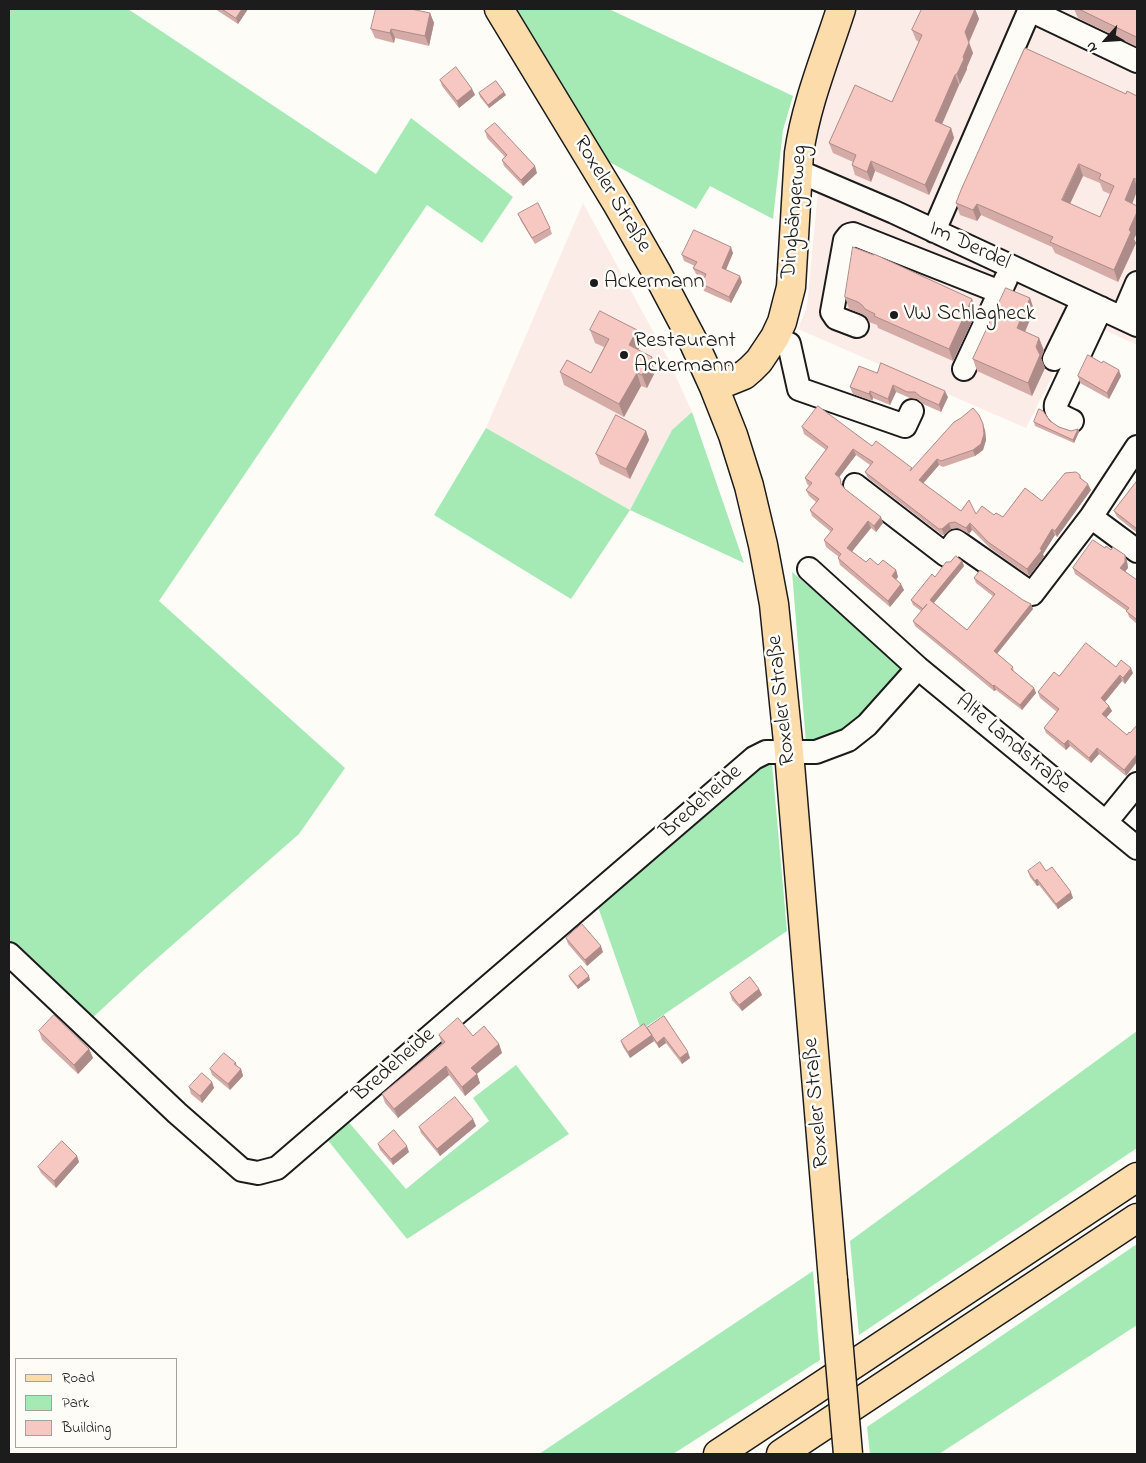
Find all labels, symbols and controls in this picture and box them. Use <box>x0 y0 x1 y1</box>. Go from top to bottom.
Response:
north arrow <box>1081 15 1131 65</box>
text: N <box>1081 38 1104 56</box>
street label: Roxeler Straße <box>566 132 656 258</box>
street label: Dingbängerweg <box>777 144 815 280</box>
street label: Im Derdel <box>924 217 1014 277</box>
place label: Ackermann <box>604 270 704 296</box>
marker: Ackermann <box>588 277 600 289</box>
place label: VW Schlagheck <box>904 302 1036 328</box>
marker: VW Schlagheck <box>888 309 900 321</box>
place label: Restaurant Ackermann <box>634 329 736 381</box>
marker: Restaurant Ackermann <box>618 349 630 361</box>
street label: Roxeler Straße <box>763 634 803 766</box>
street label: Alte Landstraße <box>949 689 1075 801</box>
street label: Bredeheide <box>656 760 748 846</box>
street label: Bredeheide <box>349 1023 441 1109</box>
street label: Roxeler Straße <box>799 1037 837 1169</box>
legend <box>15 1358 178 1448</box>
text: Road <box>62 1367 95 1389</box>
text: Park <box>62 1392 89 1414</box>
text: Building <box>62 1417 111 1439</box>

